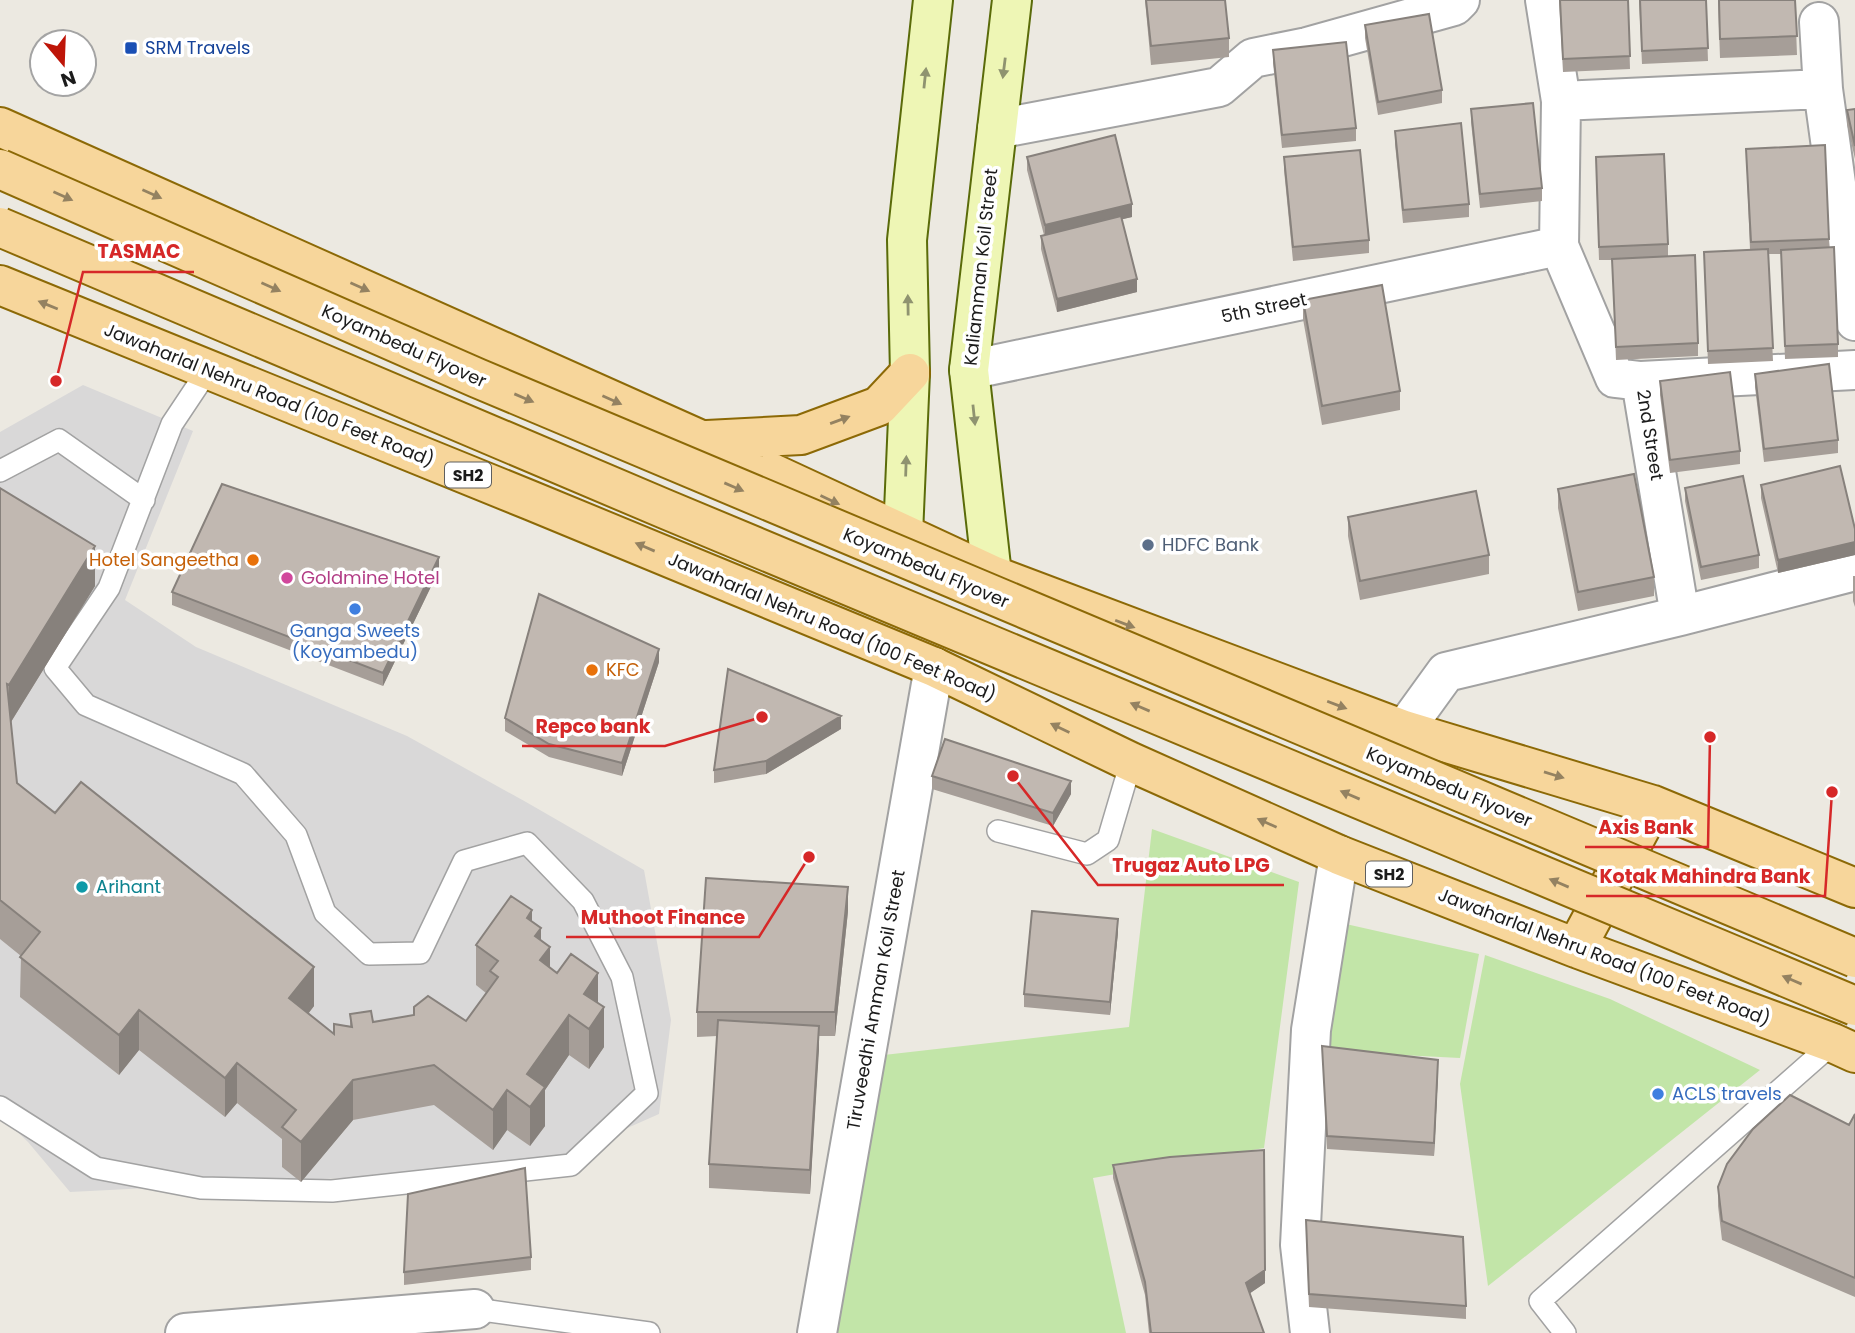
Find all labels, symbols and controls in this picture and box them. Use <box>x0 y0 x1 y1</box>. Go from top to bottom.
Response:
north arrow <box>28 28 98 98</box>
place label: SRM Travels <box>145 35 251 60</box>
marker: SRM Travels <box>123 40 139 56</box>
one-way arrow <box>998 57 1009 79</box>
text: N <box>57 64 80 94</box>
one-way arrow <box>920 67 931 89</box>
street label: Kaliamman Koil Street <box>958 167 1003 367</box>
one-way arrow <box>142 188 162 200</box>
one-way arrow <box>52 191 73 202</box>
callout: TASMAC <box>83 232 194 272</box>
text: TASMAC <box>98 238 180 265</box>
one-way arrow <box>261 281 281 293</box>
one-way arrow <box>349 282 370 293</box>
street label: 5th Street <box>1219 286 1309 329</box>
one-way arrow <box>903 294 914 316</box>
street label: Koyambedu Flyover <box>318 298 491 393</box>
one-way arrow <box>37 300 58 311</box>
street label: Jawaharlal Nehru Road (100 Feet Road) <box>100 317 438 472</box>
street label: 2nd Street <box>1631 388 1670 482</box>
one-way arrow <box>514 393 535 404</box>
one-way arrow <box>602 394 622 406</box>
one-way arrow <box>969 405 980 427</box>
one-way arrow <box>830 415 851 426</box>
one-way arrow <box>900 454 911 476</box>
road number: SH2 <box>445 462 491 488</box>
one-way arrow <box>724 481 745 492</box>
one-way arrow <box>820 494 840 505</box>
street label: Koyambedu Flyover <box>839 521 1013 614</box>
place label: HDFC Bank <box>1162 532 1260 557</box>
marker: HDFC Bank <box>1140 537 1156 553</box>
one-way arrow <box>634 542 655 553</box>
street label: Jawaharlal Nehru Road (100 Feet Road) <box>664 546 1000 707</box>
place label: Hotel Sangeetha <box>89 547 239 572</box>
marker: Hotel Sangeetha <box>245 552 261 568</box>
place label: Goldmine Hotel <box>301 565 440 590</box>
marker: Goldmine Hotel <box>279 570 295 586</box>
marker: Ganga Sweets (Koyambedu) <box>347 601 363 617</box>
place label: Ganga Sweets (Koyambedu) <box>290 618 420 664</box>
one-way arrow <box>1114 619 1135 630</box>
place label: KFC <box>606 657 640 682</box>
marker: KFC <box>584 662 600 678</box>
one-way arrow <box>1327 700 1348 711</box>
one-way arrow <box>1129 701 1150 712</box>
callout: Repco bank <box>522 706 665 746</box>
text: Repco bank <box>536 713 651 740</box>
one-way arrow <box>1050 722 1070 734</box>
street label: Koyambedu Flyover <box>1362 740 1536 833</box>
one-way arrow <box>1543 771 1564 781</box>
one-way arrow <box>1339 789 1360 800</box>
callout: Axis Bank <box>1585 807 1708 847</box>
text: Axis Bank <box>1598 814 1694 841</box>
one-way arrow <box>1257 817 1277 829</box>
callout: Trugaz Auto LPG <box>1098 845 1284 885</box>
text: Trugaz Auto LPG <box>1112 852 1270 879</box>
callout: Kotak Mahindra Bank <box>1586 856 1825 896</box>
road number: SH2 <box>1366 862 1412 887</box>
text: Kotak Mahindra Bank <box>1599 863 1811 890</box>
street label: Tiruveedhi Amman Koil Street <box>840 868 911 1132</box>
place label: Arihant <box>96 874 161 899</box>
one-way arrow <box>1549 877 1570 888</box>
marker: Arihant <box>74 879 90 895</box>
street label: Jawaharlal Nehru Road (100 Feet Road) <box>1434 881 1774 1032</box>
callout: Muthoot Finance <box>566 897 759 937</box>
text: Muthoot Finance <box>581 904 746 931</box>
one-way arrow <box>1781 974 1802 985</box>
place label: ACLS travels <box>1672 1081 1782 1106</box>
marker: ACLS travels <box>1650 1086 1666 1102</box>

